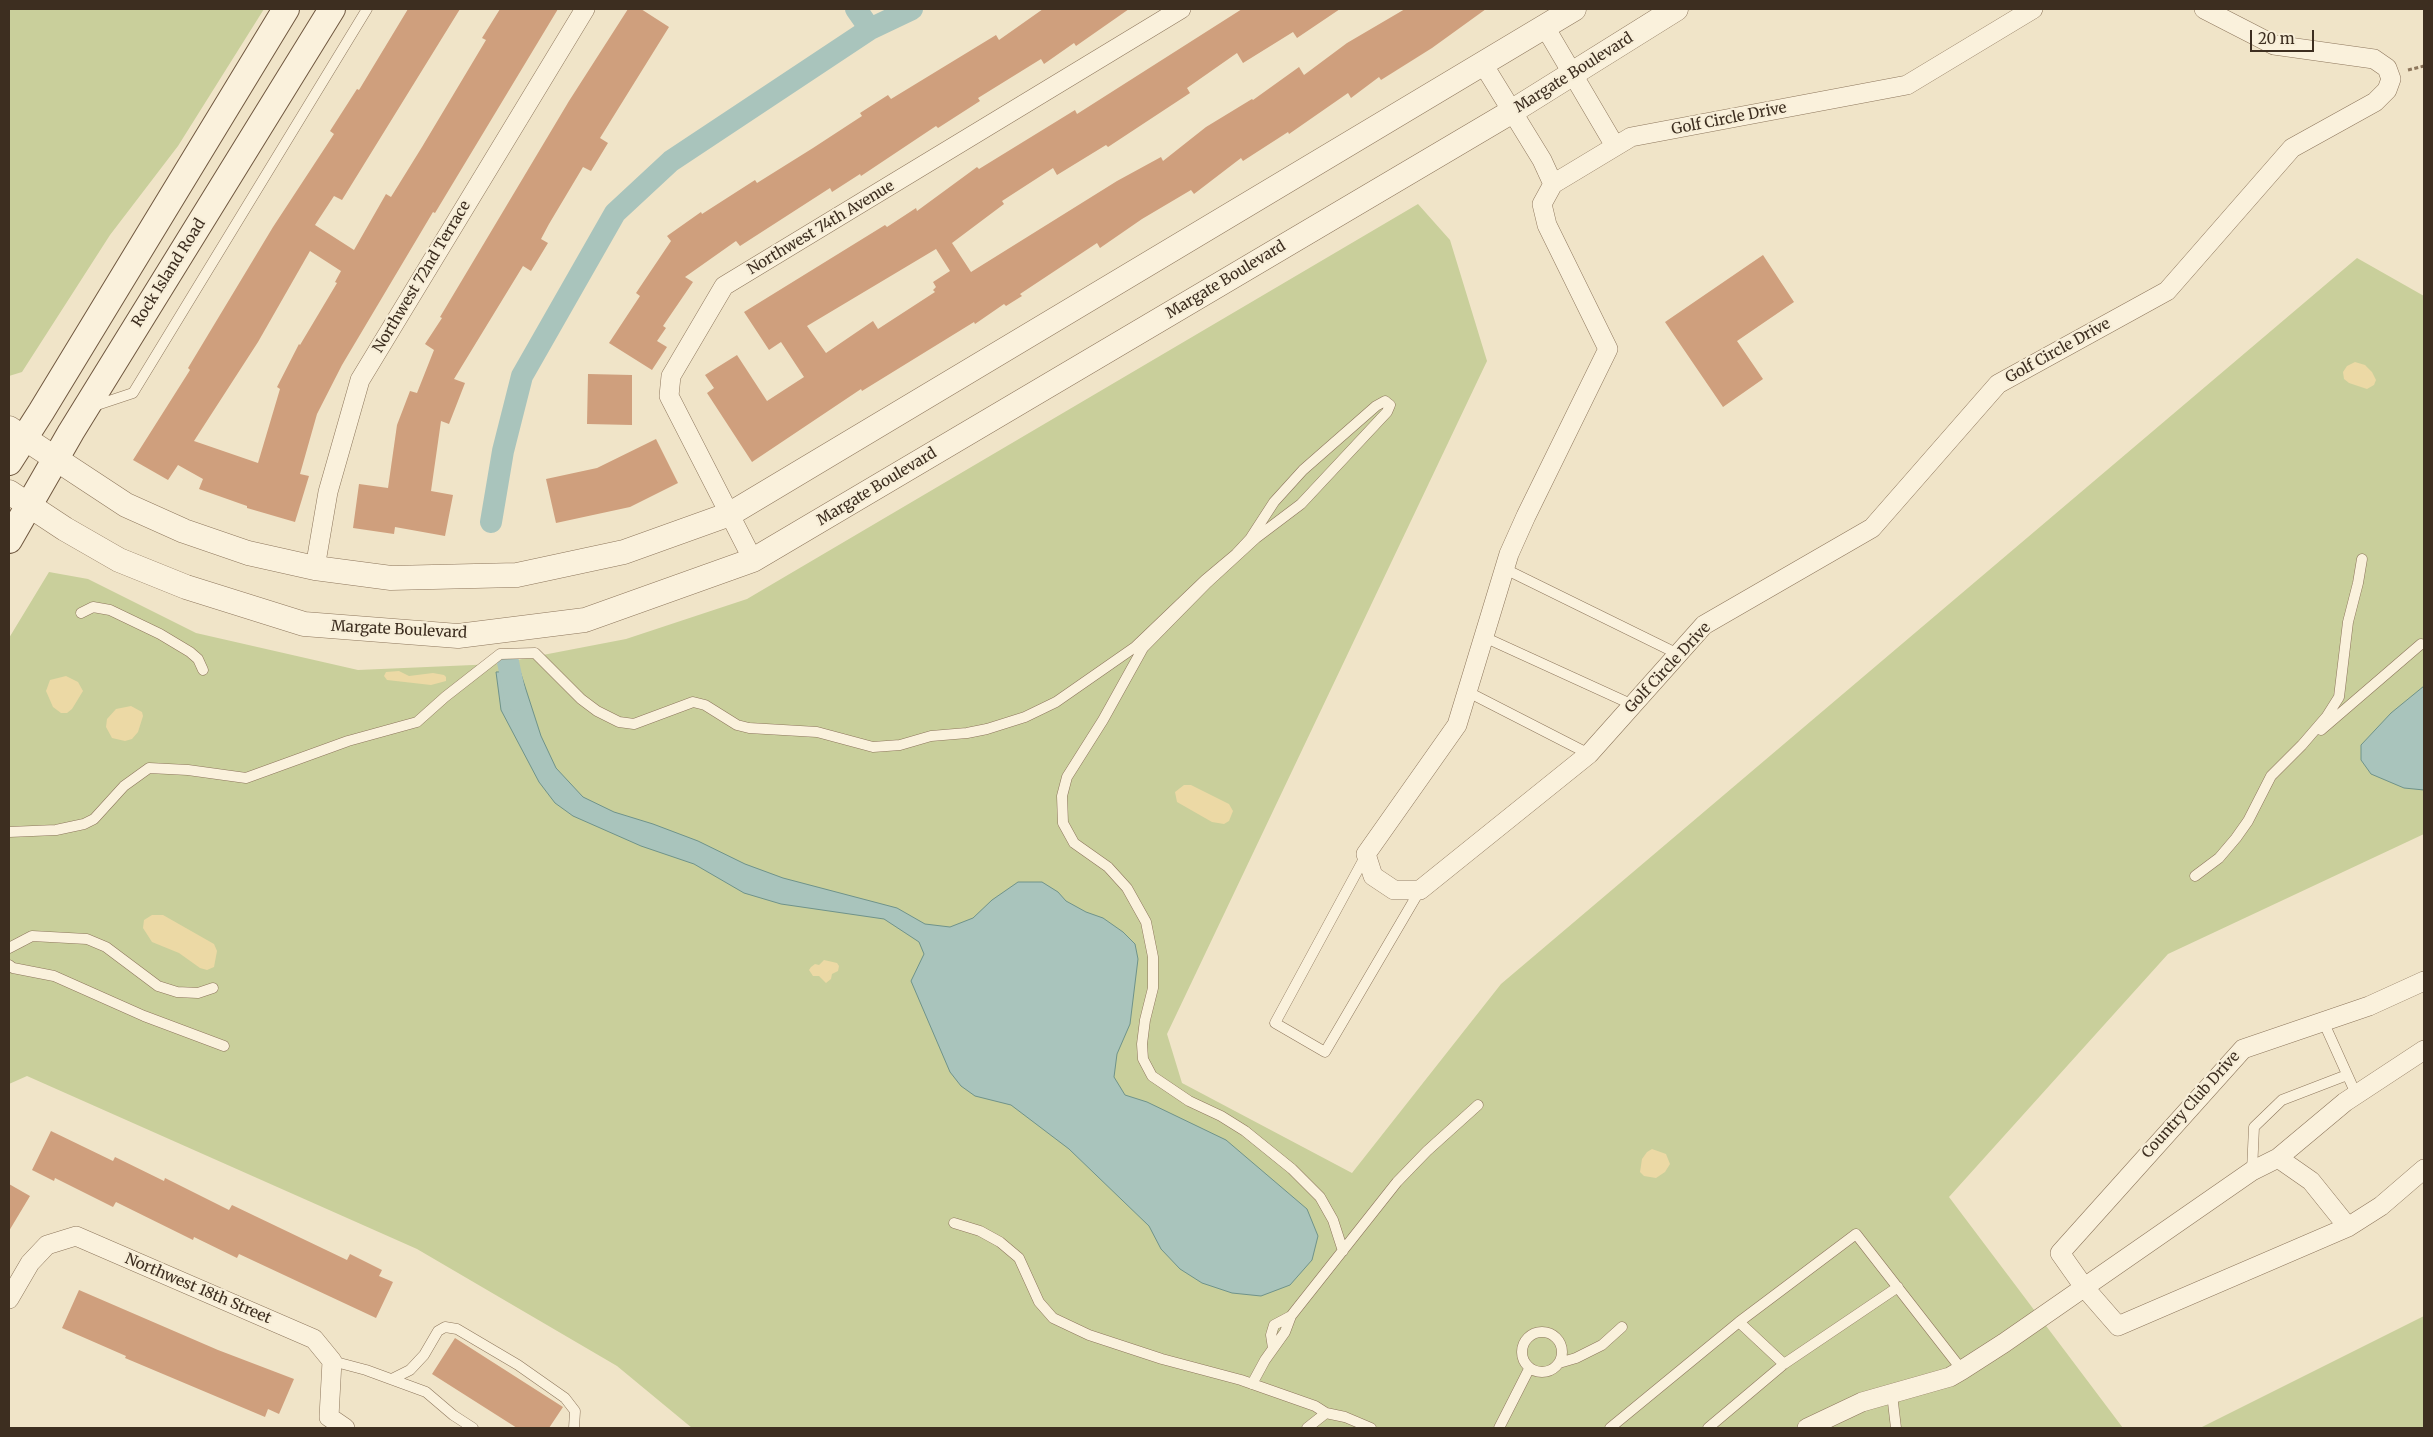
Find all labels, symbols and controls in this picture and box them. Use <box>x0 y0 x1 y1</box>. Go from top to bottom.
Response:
scale bar <box>2253 20 2317 52</box>
street label: Margate Boulevard <box>1511 29 1637 117</box>
text: 20 m <box>2258 29 2295 48</box>
street label: Golf Circle Drive <box>1670 99 1788 139</box>
street label: Northwest 74th Avenue <box>744 177 898 279</box>
street label: Northwest 72nd Terrace <box>369 198 475 356</box>
street label: Rock Island Road <box>128 216 210 330</box>
street label: Margate Boulevard <box>1163 237 1289 323</box>
street label: Golf Circle Drive <box>2002 315 2114 387</box>
street label: Margate Boulevard <box>814 444 940 530</box>
street label: Margate Boulevard <box>331 617 467 643</box>
street label: Golf Circle Drive <box>1622 619 1714 717</box>
street label: Country Club Drive <box>2138 1048 2244 1162</box>
street label: Northwest 18th Street <box>122 1250 274 1328</box>

